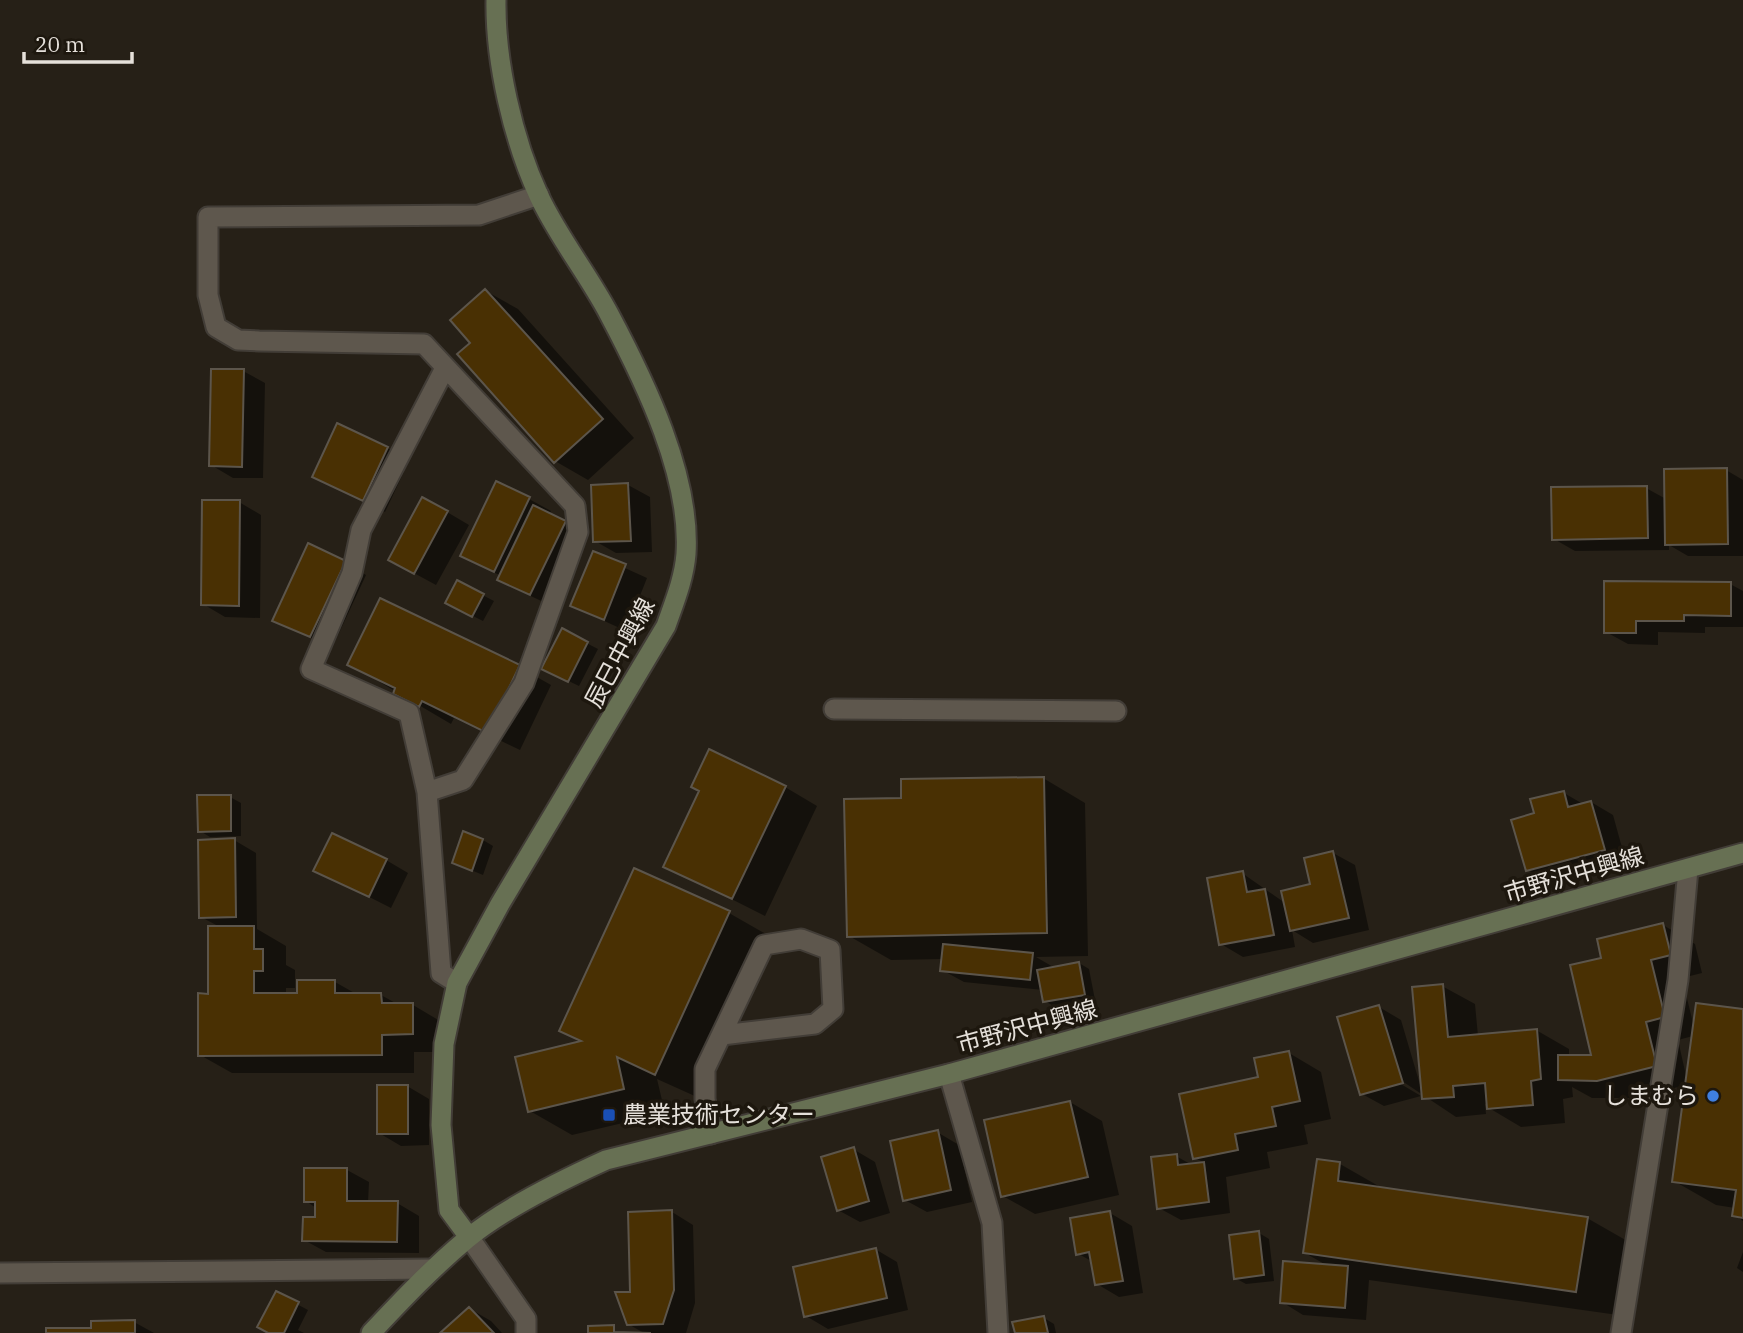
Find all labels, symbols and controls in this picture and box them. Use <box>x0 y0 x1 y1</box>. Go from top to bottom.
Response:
scale bar <box>24 21 133 65</box>
text: 20 m <box>35 30 85 58</box>
street label: 辰巳中興線 <box>577 592 661 713</box>
street label: 市野沢中興線 <box>1500 839 1647 909</box>
street label: 市野沢中興線 <box>953 992 1100 1060</box>
place label: しまむら <box>1603 1079 1699 1111</box>
marker: しまむら <box>1705 1088 1721 1104</box>
place label: 農業技術センター <box>623 1098 815 1130</box>
marker: 農業技術センター <box>601 1107 617 1123</box>

